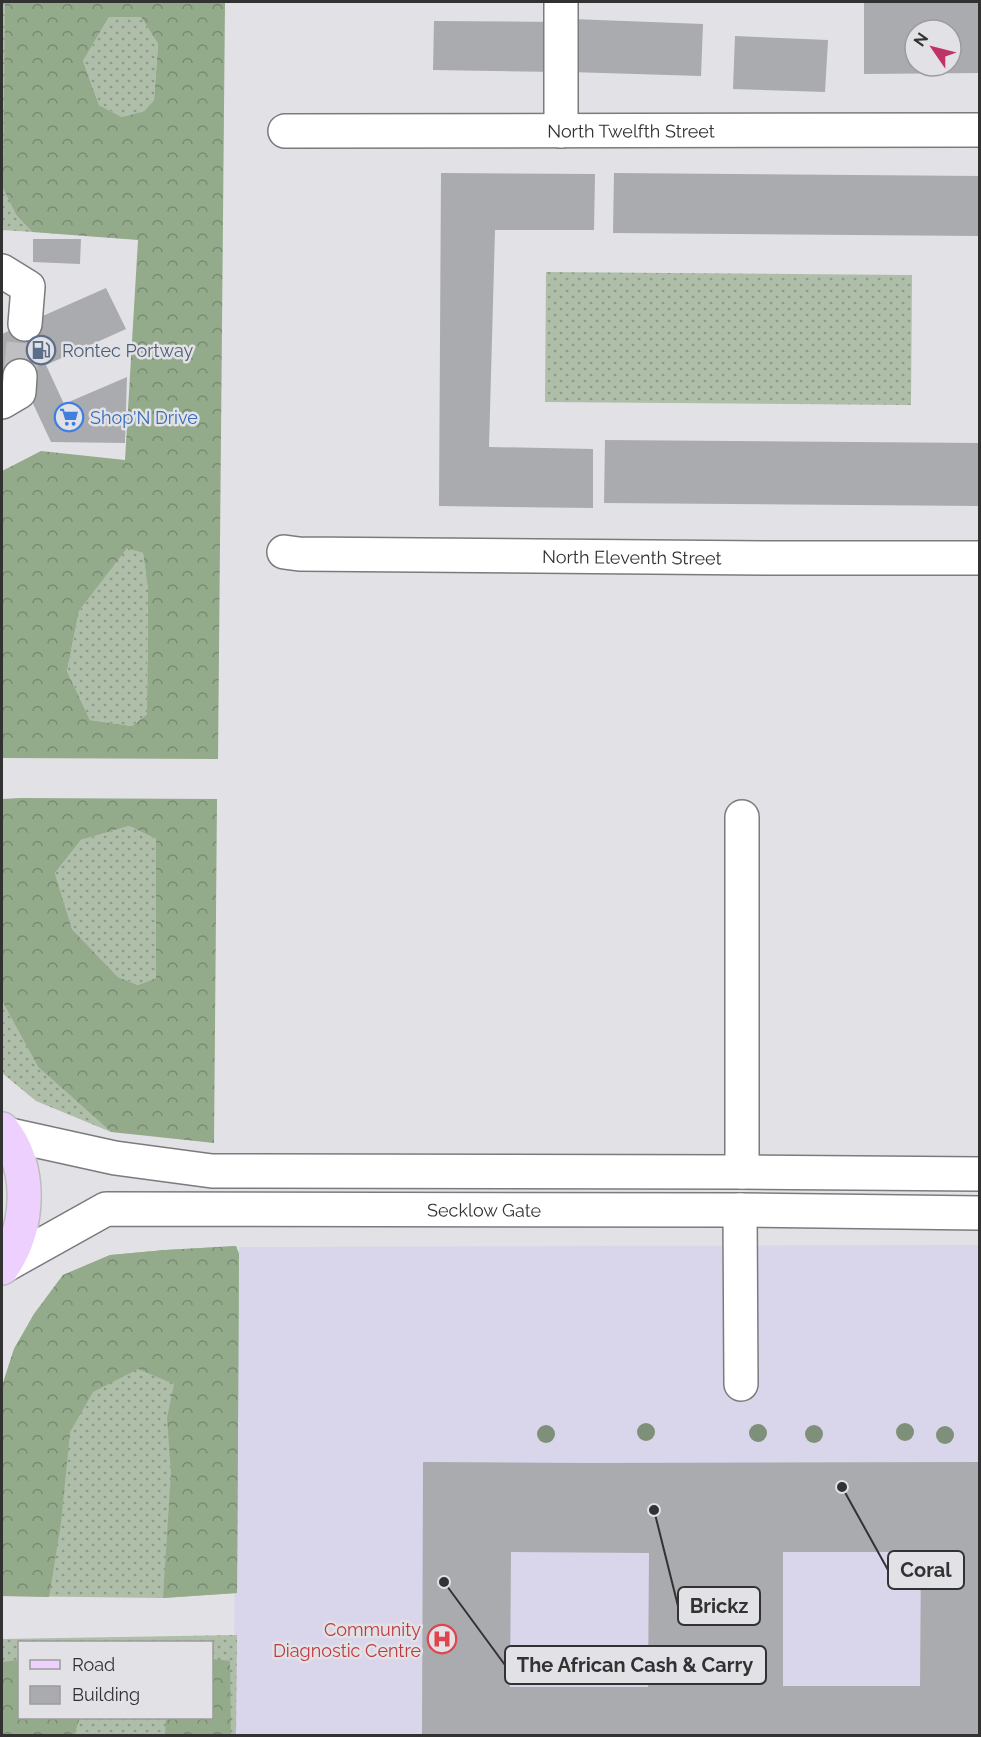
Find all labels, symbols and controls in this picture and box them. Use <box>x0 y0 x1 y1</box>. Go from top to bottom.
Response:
north arrow <box>903 18 963 78</box>
text: N <box>910 29 932 50</box>
street label: North Twelfth Street <box>547 120 715 141</box>
fuel station icon: Rontec Portway <box>25 334 57 366</box>
place label: Rontec Portway <box>62 340 193 361</box>
supermarket icon: Shop'N Drive <box>53 401 85 433</box>
place label: Shop'N Drive <box>90 407 198 428</box>
street label: North Eleventh Street <box>542 546 722 568</box>
street label: Secklow Gate <box>427 1199 542 1220</box>
callout: Coral <box>888 1551 964 1589</box>
text: Coral <box>900 1558 952 1582</box>
callout: Brickz <box>678 1587 760 1625</box>
text: Brickz <box>690 1594 749 1618</box>
place label: Community Diagnostic Centre <box>273 1619 421 1661</box>
hospital icon: Community Diagnostic Centre <box>426 1623 458 1655</box>
legend <box>18 1641 213 1719</box>
callout: The African Cash & Carry <box>505 1646 766 1684</box>
text: The African Cash & Carry <box>517 1653 753 1677</box>
text: Road <box>72 1654 115 1675</box>
text: Building <box>72 1684 140 1705</box>

